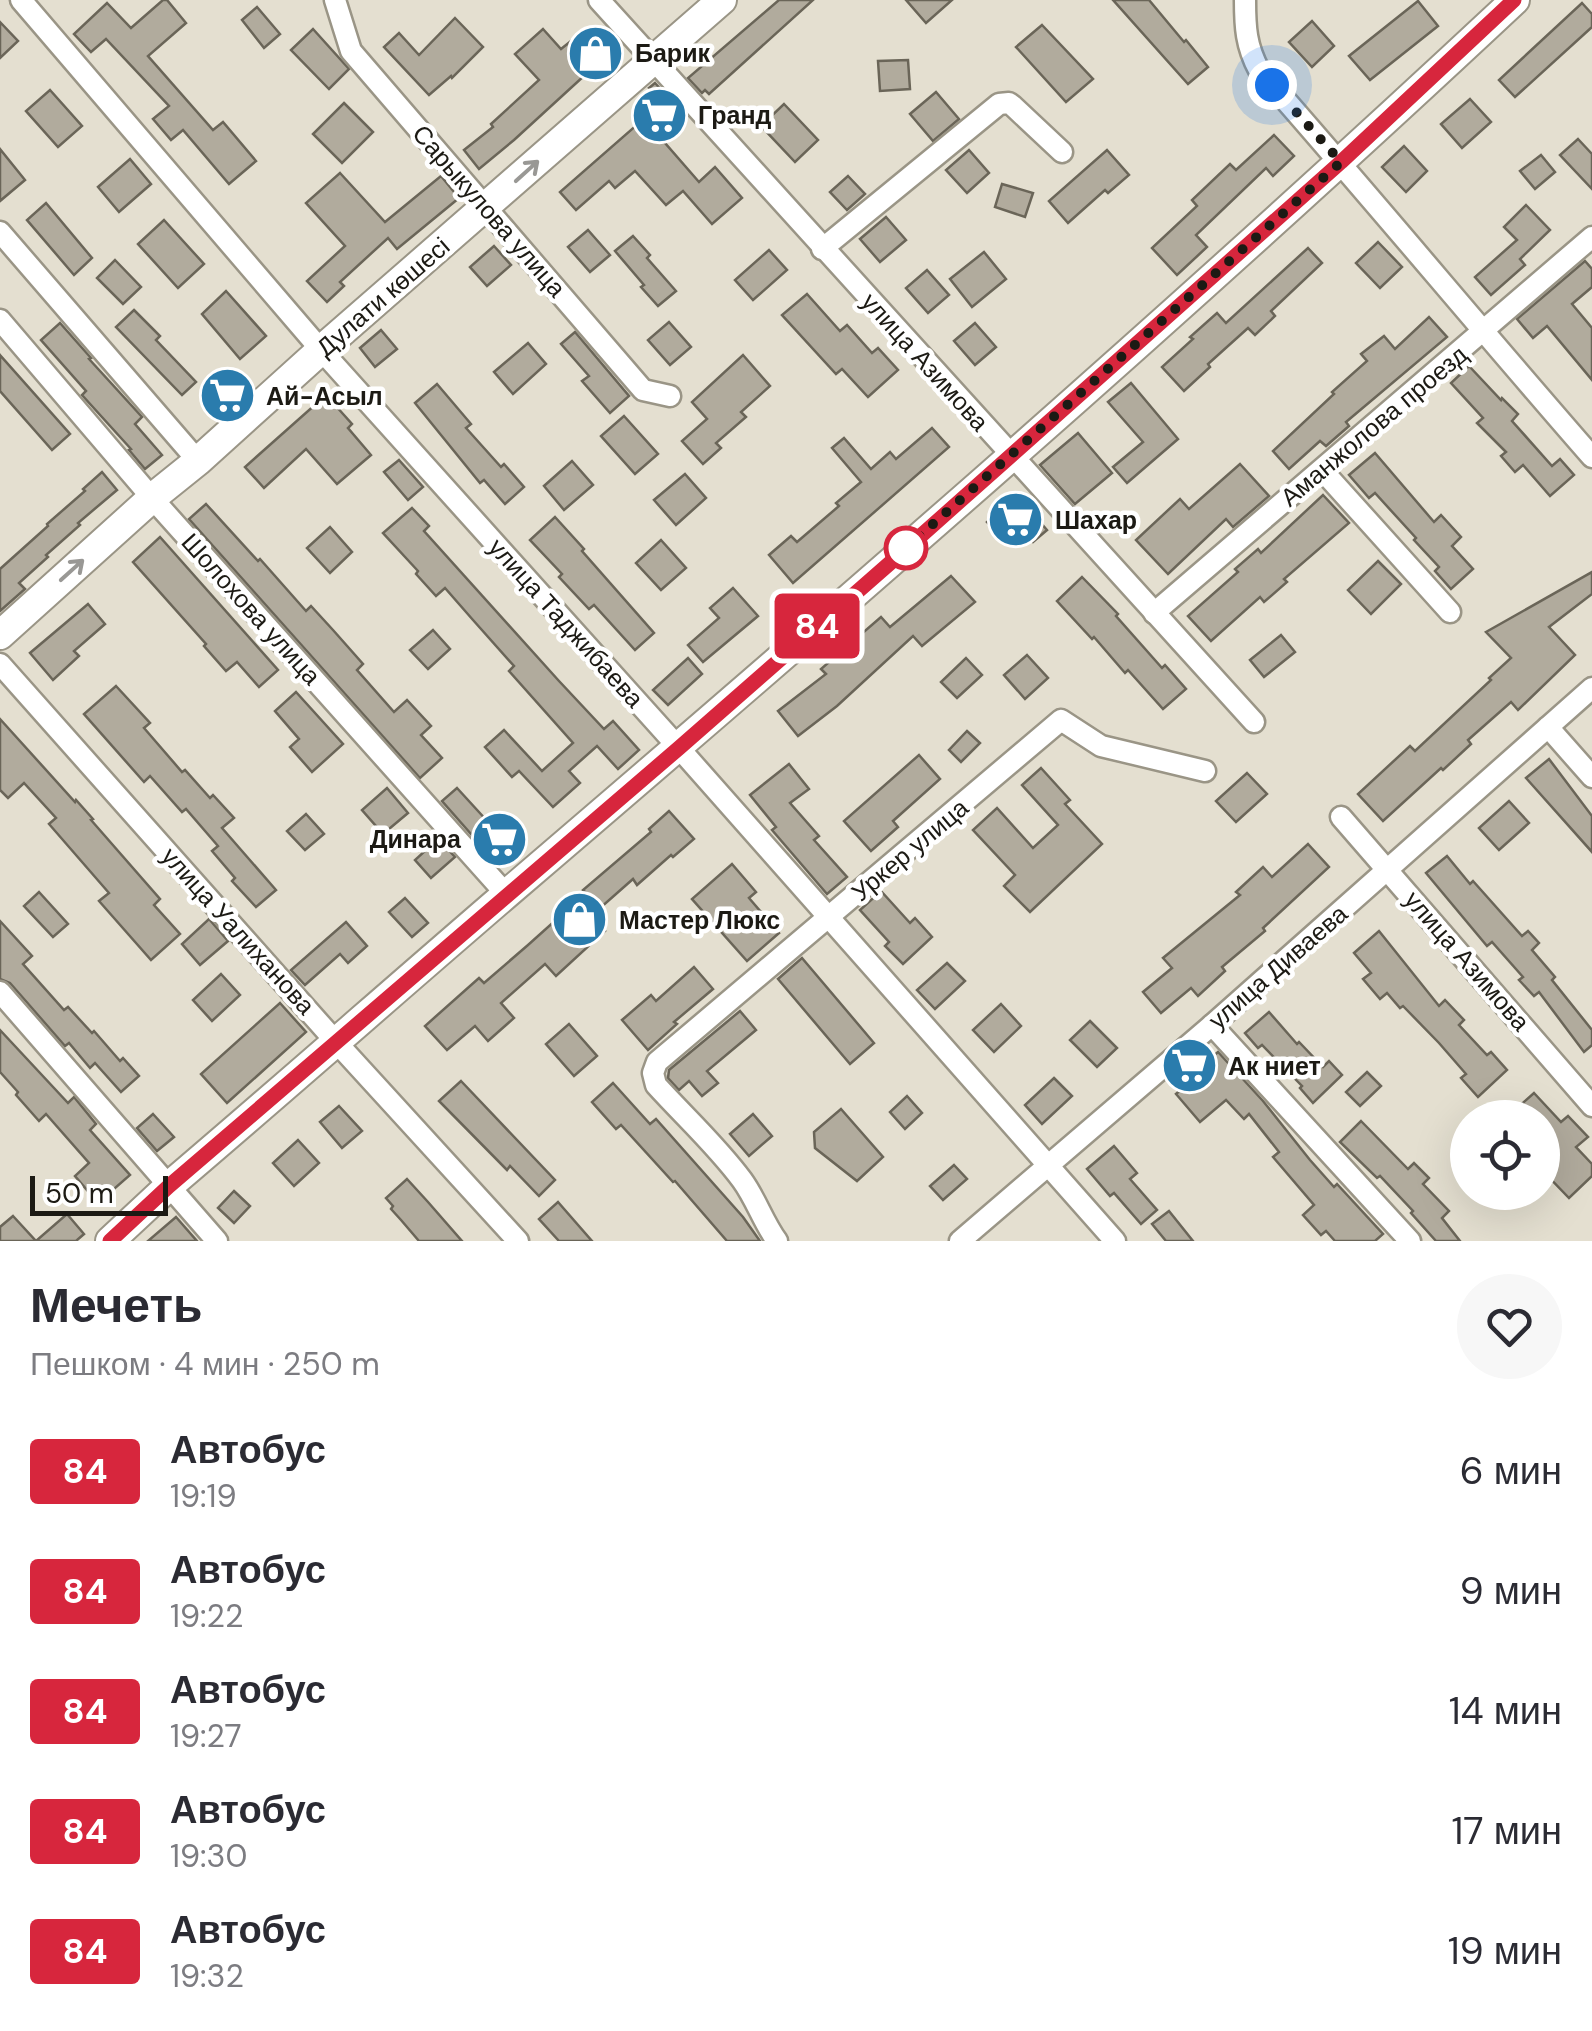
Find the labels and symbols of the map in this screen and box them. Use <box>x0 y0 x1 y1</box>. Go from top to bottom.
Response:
shop icon: Барик <box>566 23 626 83</box>
place label: Барик <box>635 37 711 70</box>
your location <box>1247 60 1297 110</box>
supermarket icon: Гранд <box>629 85 689 145</box>
place label: Гранд <box>698 99 771 132</box>
street label: Сарыкулова улица <box>405 118 573 304</box>
one-way arrow <box>514 161 540 183</box>
street label: Дулати көшесі <box>309 230 457 364</box>
street label: улица Азимова <box>854 286 996 438</box>
street label: Аманжолова проезд <box>1274 338 1475 514</box>
supermarket icon: Ай-Асыл <box>197 366 257 426</box>
place label: Ай-Асыл <box>266 380 383 413</box>
supermarket icon: Шахар <box>986 490 1046 550</box>
place label: Шахар <box>1055 504 1137 537</box>
street label: Шолохова улица <box>174 526 328 692</box>
unlabelled marker <box>885 527 927 569</box>
street label: улица Таджибаева <box>481 531 651 715</box>
one-way arrow <box>59 559 84 582</box>
line badge: 84 <box>772 594 862 658</box>
street label: Уркер улица <box>845 791 975 909</box>
supermarket icon: Динара <box>470 809 530 869</box>
place label: Динара <box>370 823 462 856</box>
street label: улица Уалиханова <box>154 840 322 1022</box>
street label: улица Азимова <box>1397 884 1537 1038</box>
shop icon: Мастер Люкс <box>550 890 610 950</box>
street label: улица Диваева <box>1202 897 1355 1037</box>
place label: Мастер Люкс <box>619 904 780 937</box>
supermarket icon: Ак ниет <box>1159 1036 1219 1096</box>
place label: Ак ниет <box>1228 1050 1321 1083</box>
scale bar <box>30 1171 168 1216</box>

